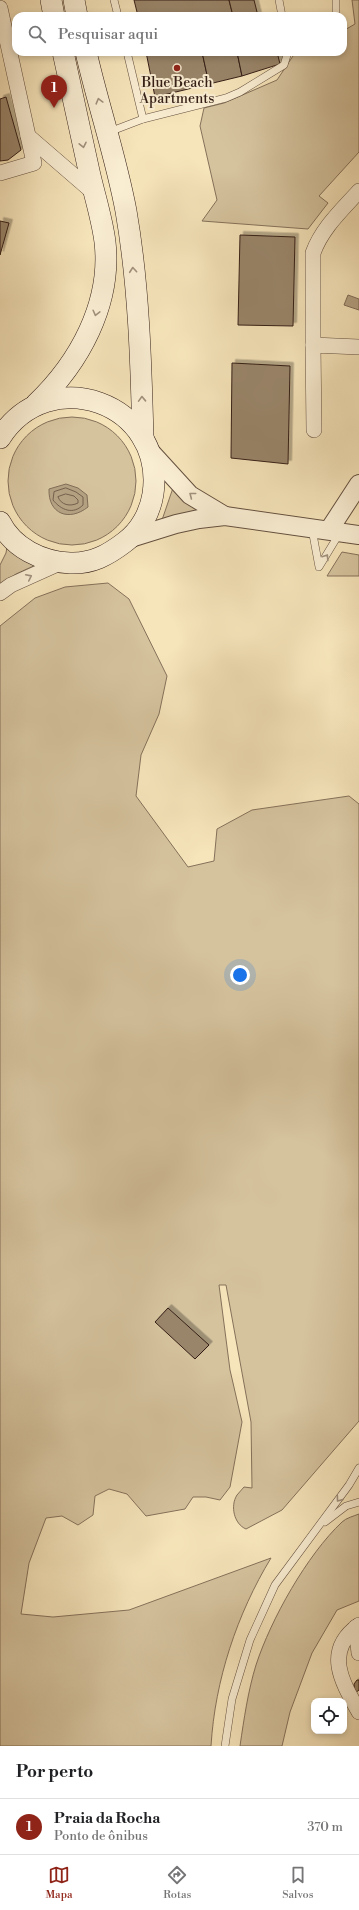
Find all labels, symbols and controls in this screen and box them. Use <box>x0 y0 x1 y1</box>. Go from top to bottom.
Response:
search box <box>12 12 347 56</box>
icon: search <box>26 23 48 45</box>
text: Pesquisar aqui <box>58 25 158 44</box>
marker: Blue Beach Apartments <box>172 63 182 73</box>
place label: Blue Beach Apartments <box>139 74 214 108</box>
pin: 1 <box>41 75 67 108</box>
one-way arrow <box>95 98 103 105</box>
one-way arrow <box>79 142 87 148</box>
one-way arrow <box>129 266 138 273</box>
one-way arrow <box>92 309 101 316</box>
one-way arrow <box>138 396 146 402</box>
one-way arrow <box>189 493 196 500</box>
one-way arrow <box>321 554 329 561</box>
one-way arrow <box>25 574 32 582</box>
your location <box>230 965 250 985</box>
one-way arrow <box>337 1494 344 1501</box>
map controls <box>311 1698 347 1734</box>
button: locate <box>311 1698 347 1734</box>
text: Por perto <box>16 1761 93 1783</box>
text: Praia da Rocha <box>54 1809 160 1828</box>
text: 1 <box>26 1819 32 1835</box>
text: 370 m <box>307 1819 343 1835</box>
text: Ponto de ônibus <box>54 1828 148 1844</box>
tab: Mapa <box>45 1864 73 1902</box>
tab: Rotas <box>163 1864 191 1902</box>
tab: Salvos <box>282 1864 314 1902</box>

